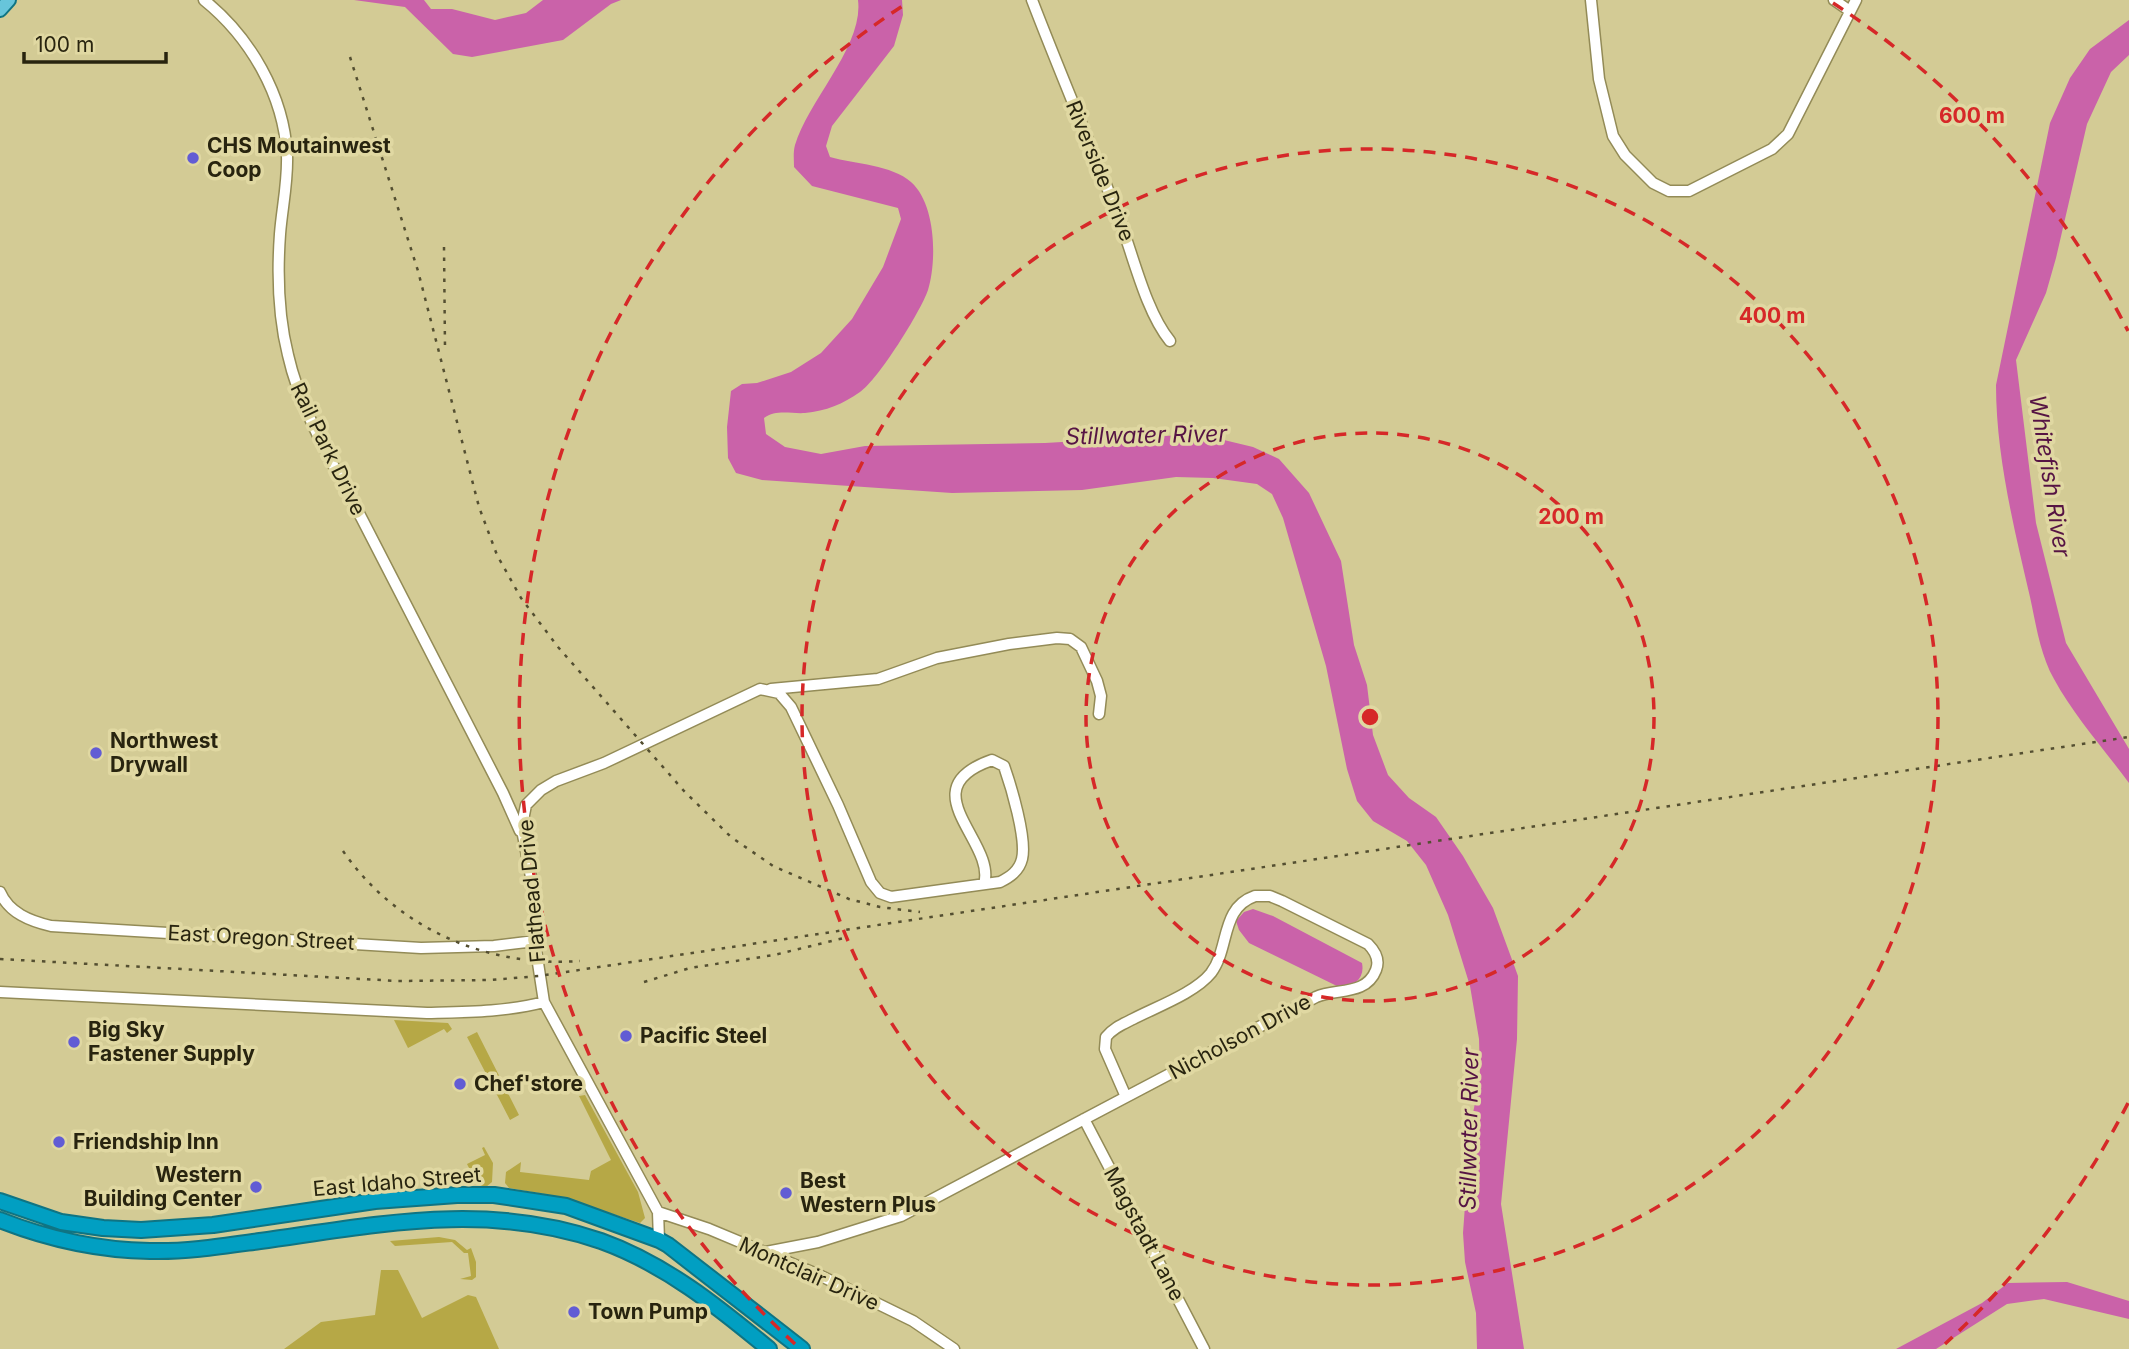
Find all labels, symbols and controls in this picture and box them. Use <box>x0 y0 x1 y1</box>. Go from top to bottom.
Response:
scale bar <box>24 21 166 65</box>
text: 100 m <box>35 32 94 57</box>
street label: Riverside Drive <box>1061 97 1140 245</box>
text: 600 m <box>1939 103 2005 128</box>
place label: CHS Moutainwest Coop <box>207 133 391 182</box>
marker: CHS Moutainwest Coop <box>185 150 201 166</box>
text: 400 m <box>1739 303 1805 328</box>
street label: Rail Park Drive <box>286 378 371 519</box>
water label: Whitefish River <box>2023 393 2077 560</box>
water label: Stillwater River <box>1065 420 1229 450</box>
text: 200 m <box>1538 504 1604 529</box>
centre of rings <box>1358 705 1382 729</box>
place label: Northwest Drywall <box>110 728 218 777</box>
marker: Northwest Drywall <box>88 745 104 761</box>
street label: Flathead Drive <box>513 818 550 964</box>
street label: East Oregon Street <box>167 920 355 955</box>
street label: Nicholson Drive <box>1165 989 1315 1084</box>
place label: Big Sky Fastener Supply <box>88 1017 255 1066</box>
place label: Pacific Steel <box>640 1023 767 1048</box>
marker: Pacific Steel <box>618 1028 634 1044</box>
marker: Big Sky Fastener Supply <box>66 1034 82 1050</box>
water label: Stillwater River <box>1454 1046 1484 1210</box>
place label: Chef'store <box>474 1071 583 1096</box>
marker: Chef'store <box>452 1076 468 1092</box>
place label: Friendship Inn <box>73 1129 219 1154</box>
marker: Friendship Inn <box>51 1134 67 1150</box>
place label: Western Building Center <box>84 1162 242 1211</box>
street label: East Idaho Street <box>312 1162 482 1201</box>
street label: Magstadt Lane <box>1099 1163 1190 1305</box>
place label: Best Western Plus <box>800 1168 936 1217</box>
marker: Western Building Center <box>248 1179 264 1195</box>
marker: Best Western Plus <box>778 1185 794 1201</box>
street label: Montclair Drive <box>735 1232 883 1316</box>
place label: Town Pump <box>588 1299 708 1324</box>
marker: Town Pump <box>566 1304 582 1320</box>

